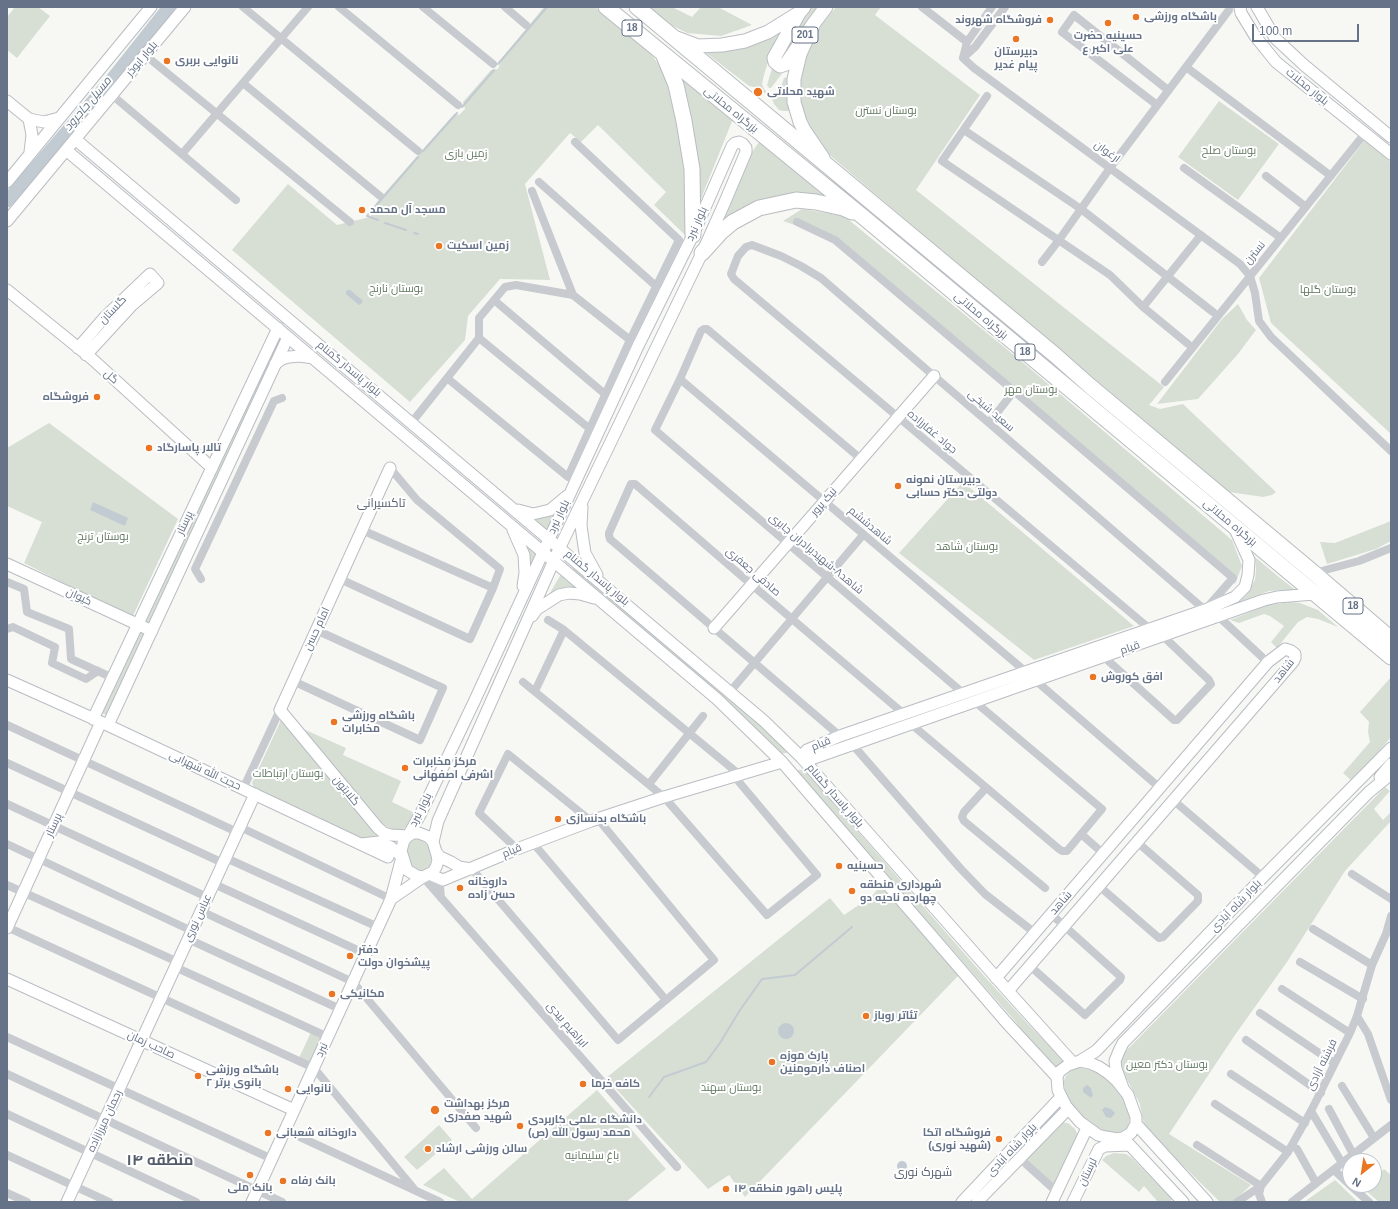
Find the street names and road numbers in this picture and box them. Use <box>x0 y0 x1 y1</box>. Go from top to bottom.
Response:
road number: 18 <box>622 20 642 36</box>
road number: 201 <box>792 27 818 43</box>
street label: بلوار ابوذر <box>123 39 161 79</box>
street label: بلوار محلات <box>1283 66 1331 108</box>
street label: بزرگراه محلاتی <box>701 84 761 136</box>
street label: ارغوان <box>1091 138 1123 166</box>
street label: بلوار نبرد <box>684 205 710 243</box>
street label: نسترن <box>1242 239 1268 267</box>
street label: بزرگراه محلاتی <box>951 290 1011 342</box>
street label: گلستان <box>96 293 130 327</box>
street label: بلوار پاسدار گمنام <box>314 338 384 400</box>
road number: 18 <box>1015 344 1035 360</box>
street label: گل <box>101 367 121 387</box>
street label: سعید شیخی <box>965 387 1017 435</box>
street label: جواد غفارزاده <box>904 407 960 457</box>
street label: نیک پرور <box>808 485 840 519</box>
street label: بزرگراه محلاتی <box>1200 497 1260 549</box>
street label: بلوار نبرد <box>545 498 573 536</box>
street label: شاهدششم <box>846 504 894 548</box>
street label: پرستار <box>174 509 196 537</box>
street label: شاهد۸-شهیدبرادران جابری <box>766 511 866 597</box>
street label: صادقی جعفری <box>723 545 783 599</box>
street label: بلوار پاسدار گمنام <box>562 547 632 609</box>
street label: کیوان <box>64 585 94 609</box>
road number: 18 <box>1343 598 1363 614</box>
street label: امام حسن <box>301 605 333 653</box>
street label: قیام <box>1118 638 1142 658</box>
street label: شاهد <box>1270 656 1298 686</box>
street label: قیام <box>809 734 833 754</box>
street label: حجت الله شهرابی <box>167 749 243 793</box>
street label: بلوار پاسدار گمنام <box>804 762 866 830</box>
street label: گلابتون <box>330 773 362 809</box>
street label: بلوار نبرد <box>407 791 435 829</box>
street label: پرستار <box>43 811 65 839</box>
street label: قیام <box>500 841 524 861</box>
street label: بلوار شاه آبادی <box>1208 877 1264 935</box>
street label: شاهد <box>1047 888 1075 918</box>
street label: عباس نوری <box>181 892 215 944</box>
street label: ابراهیم بیدی <box>544 999 590 1051</box>
street label: صاحب زمان <box>125 1028 177 1062</box>
street label: فرشته آزادی <box>1304 1037 1340 1093</box>
street label: نبرد <box>313 1041 331 1059</box>
street label: رحمان میرزازاده <box>85 1088 125 1154</box>
street label: بلوار شاه آبادی <box>984 1121 1040 1179</box>
street label: لرستان <box>1076 1156 1100 1188</box>

